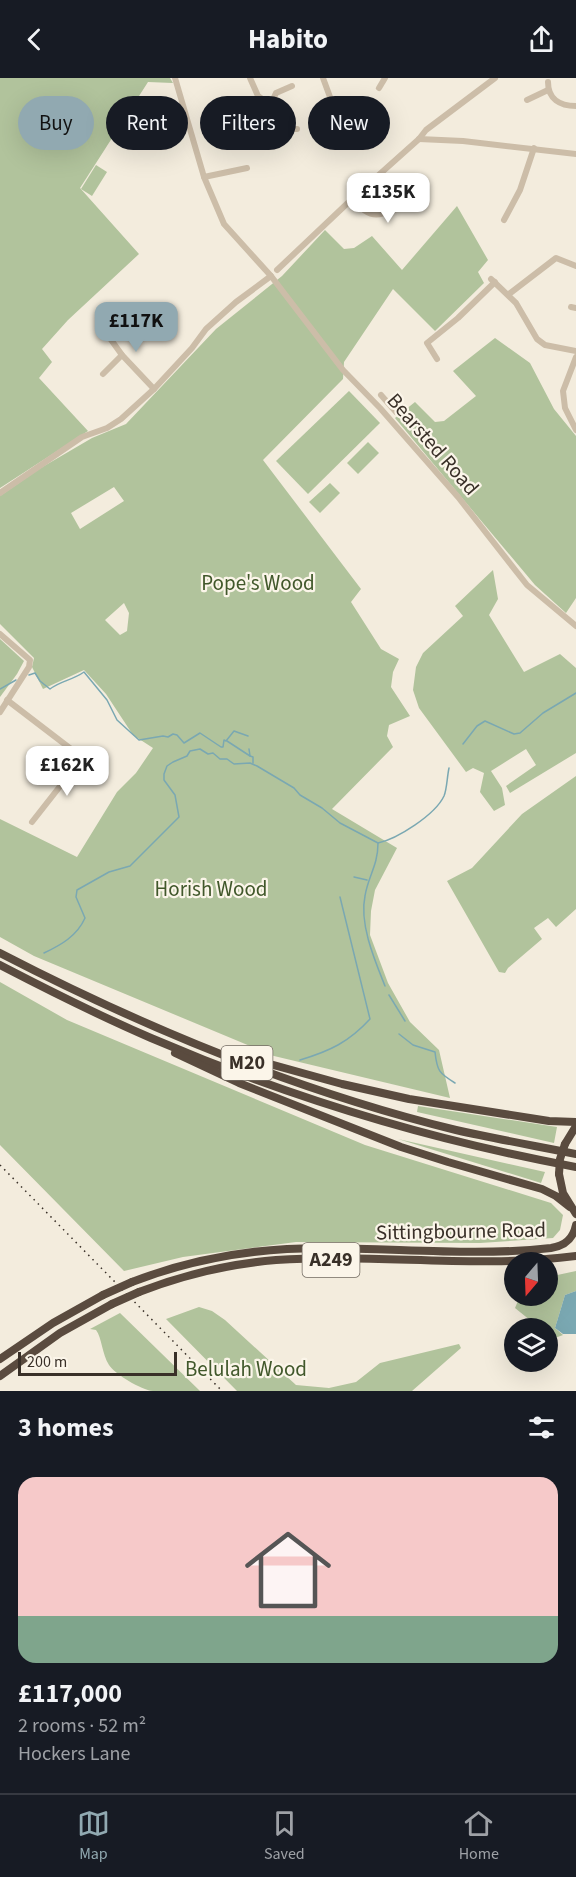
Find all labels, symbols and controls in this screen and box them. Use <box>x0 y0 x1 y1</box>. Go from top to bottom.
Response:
text: Habito <box>248 20 328 59</box>
icon: back <box>18 23 51 56</box>
icon: share <box>525 23 558 56</box>
chip: Buy <box>18 96 94 150</box>
chip: Rent <box>106 96 188 150</box>
chip: Filters <box>200 96 296 150</box>
chip: New <box>308 96 390 150</box>
pin: £135K <box>346 173 430 224</box>
text: £135K <box>361 178 415 206</box>
pin: £117K <box>94 302 178 353</box>
text: £117K <box>109 307 163 335</box>
street label: Bearsted Road <box>380 386 486 502</box>
park label: Pope's Wood <box>201 568 315 598</box>
pin: £162K <box>25 746 109 797</box>
text: £162K <box>40 751 94 779</box>
park label: Horish Wood <box>155 874 267 904</box>
road number: M20 <box>222 1046 272 1080</box>
street label: Sittingbourne Road <box>376 1215 546 1247</box>
road number: A249 <box>302 1243 360 1277</box>
north arrow <box>504 1252 558 1306</box>
map controls <box>504 1252 558 1372</box>
button: layers <box>504 1318 558 1372</box>
scale bar <box>18 1349 177 1376</box>
text: 200 m <box>27 1351 67 1373</box>
park label: Belulah Wood <box>185 1354 307 1384</box>
text: 3 homes <box>18 1409 113 1446</box>
icon: filters <box>525 1411 558 1444</box>
icon: home <box>234 1516 342 1624</box>
text: £117,000 <box>18 1675 122 1712</box>
text: 2 rooms · 52 m² <box>18 1712 146 1740</box>
text: Hockers Lane <box>18 1740 130 1768</box>
tab: Map <box>77 1807 110 1865</box>
tab: Saved <box>264 1807 305 1865</box>
tab: Home <box>459 1807 499 1865</box>

